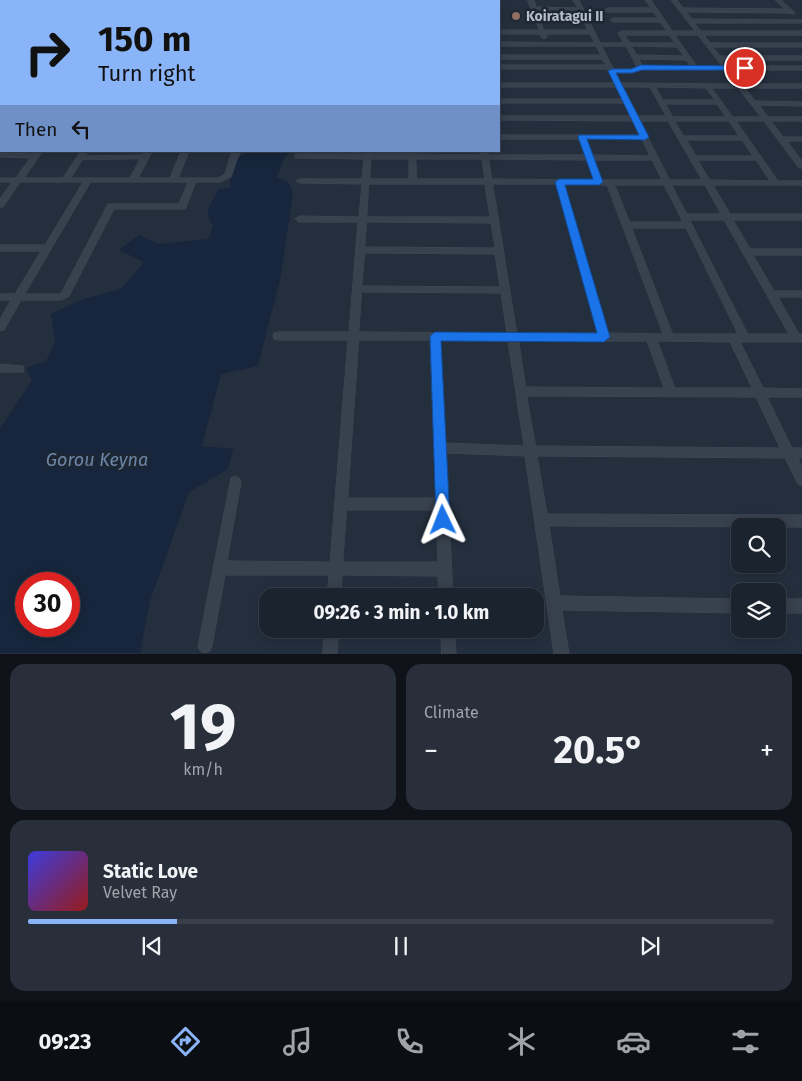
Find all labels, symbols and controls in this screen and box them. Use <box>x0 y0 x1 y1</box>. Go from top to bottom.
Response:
place label: Koiratagui II <box>526 8 603 25</box>
marker: Koiratagui II <box>510 10 522 22</box>
text: 150 m <box>98 18 191 60</box>
icon: right <box>15 20 80 85</box>
pin <box>724 47 766 89</box>
icon: arrive <box>731 54 759 82</box>
text: Turn right <box>98 60 195 87</box>
icon: left <box>67 115 95 143</box>
text: Then <box>15 118 57 141</box>
water label: Gorou Keyna <box>46 449 148 471</box>
position arrow <box>416 493 468 545</box>
map controls <box>731 518 786 638</box>
button: search <box>731 518 786 573</box>
speed limit sign: 30 <box>15 572 80 637</box>
button: layers <box>731 583 786 638</box>
text: 09:26 · 3 min · 1.0 km <box>314 601 489 624</box>
text: 19 <box>170 688 236 766</box>
text: Climate <box>424 703 479 722</box>
text: 20.5° <box>553 727 645 773</box>
text: − <box>424 734 438 767</box>
text: + <box>760 734 774 767</box>
text: km/h <box>183 760 223 779</box>
text: Static Love <box>103 860 198 883</box>
text: Velvet Ray <box>103 883 177 902</box>
icon: previous <box>138 932 166 960</box>
icon: pause <box>387 932 415 960</box>
icon: next <box>636 932 664 960</box>
icon: directions <box>168 1024 203 1059</box>
icon: music <box>280 1024 315 1059</box>
icon: phone <box>392 1024 427 1059</box>
icon: climate <box>504 1024 539 1059</box>
icon: car <box>616 1024 651 1059</box>
icon: filters <box>728 1024 763 1059</box>
text: 09:23 <box>39 1028 91 1055</box>

